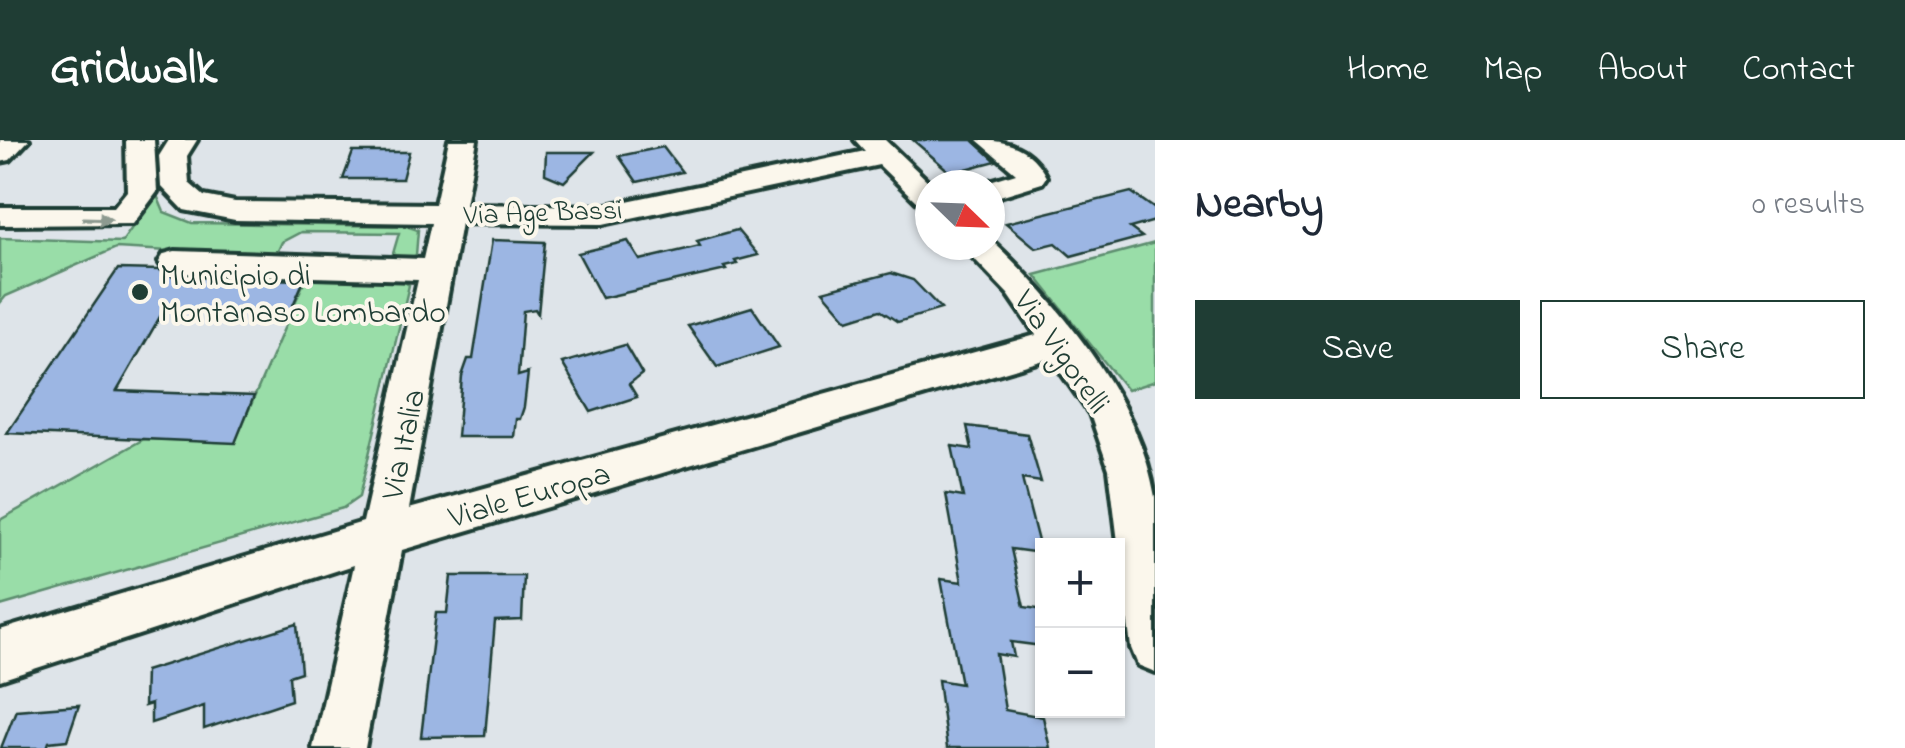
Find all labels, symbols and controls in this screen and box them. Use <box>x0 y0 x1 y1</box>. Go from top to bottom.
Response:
text: Gridwalk <box>50 35 217 105</box>
text: Home <box>1347 45 1428 96</box>
text: Map <box>1483 45 1542 96</box>
text: About <box>1597 45 1687 96</box>
text: Contact <box>1742 45 1855 96</box>
north arrow <box>915 170 1005 260</box>
text: Nearby <box>1195 175 1323 236</box>
text: 0 results <box>1752 182 1865 229</box>
street label: Via Age Bassi <box>462 191 623 238</box>
one-way arrow <box>82 211 114 227</box>
place label: Municipio di Montanaso Lombardo <box>160 254 446 338</box>
marker: Municipio di Montanaso Lombardo <box>129 281 151 303</box>
street label: Via Vigorelli <box>1000 281 1120 425</box>
button: Save <box>1195 300 1520 399</box>
button: Share <box>1540 300 1865 399</box>
street label: Via Italia <box>371 385 440 505</box>
street label: Viale Europa <box>443 452 616 543</box>
map controls <box>1035 538 1125 718</box>
button: + <box>1035 538 1125 628</box>
button: − <box>1035 628 1125 718</box>

